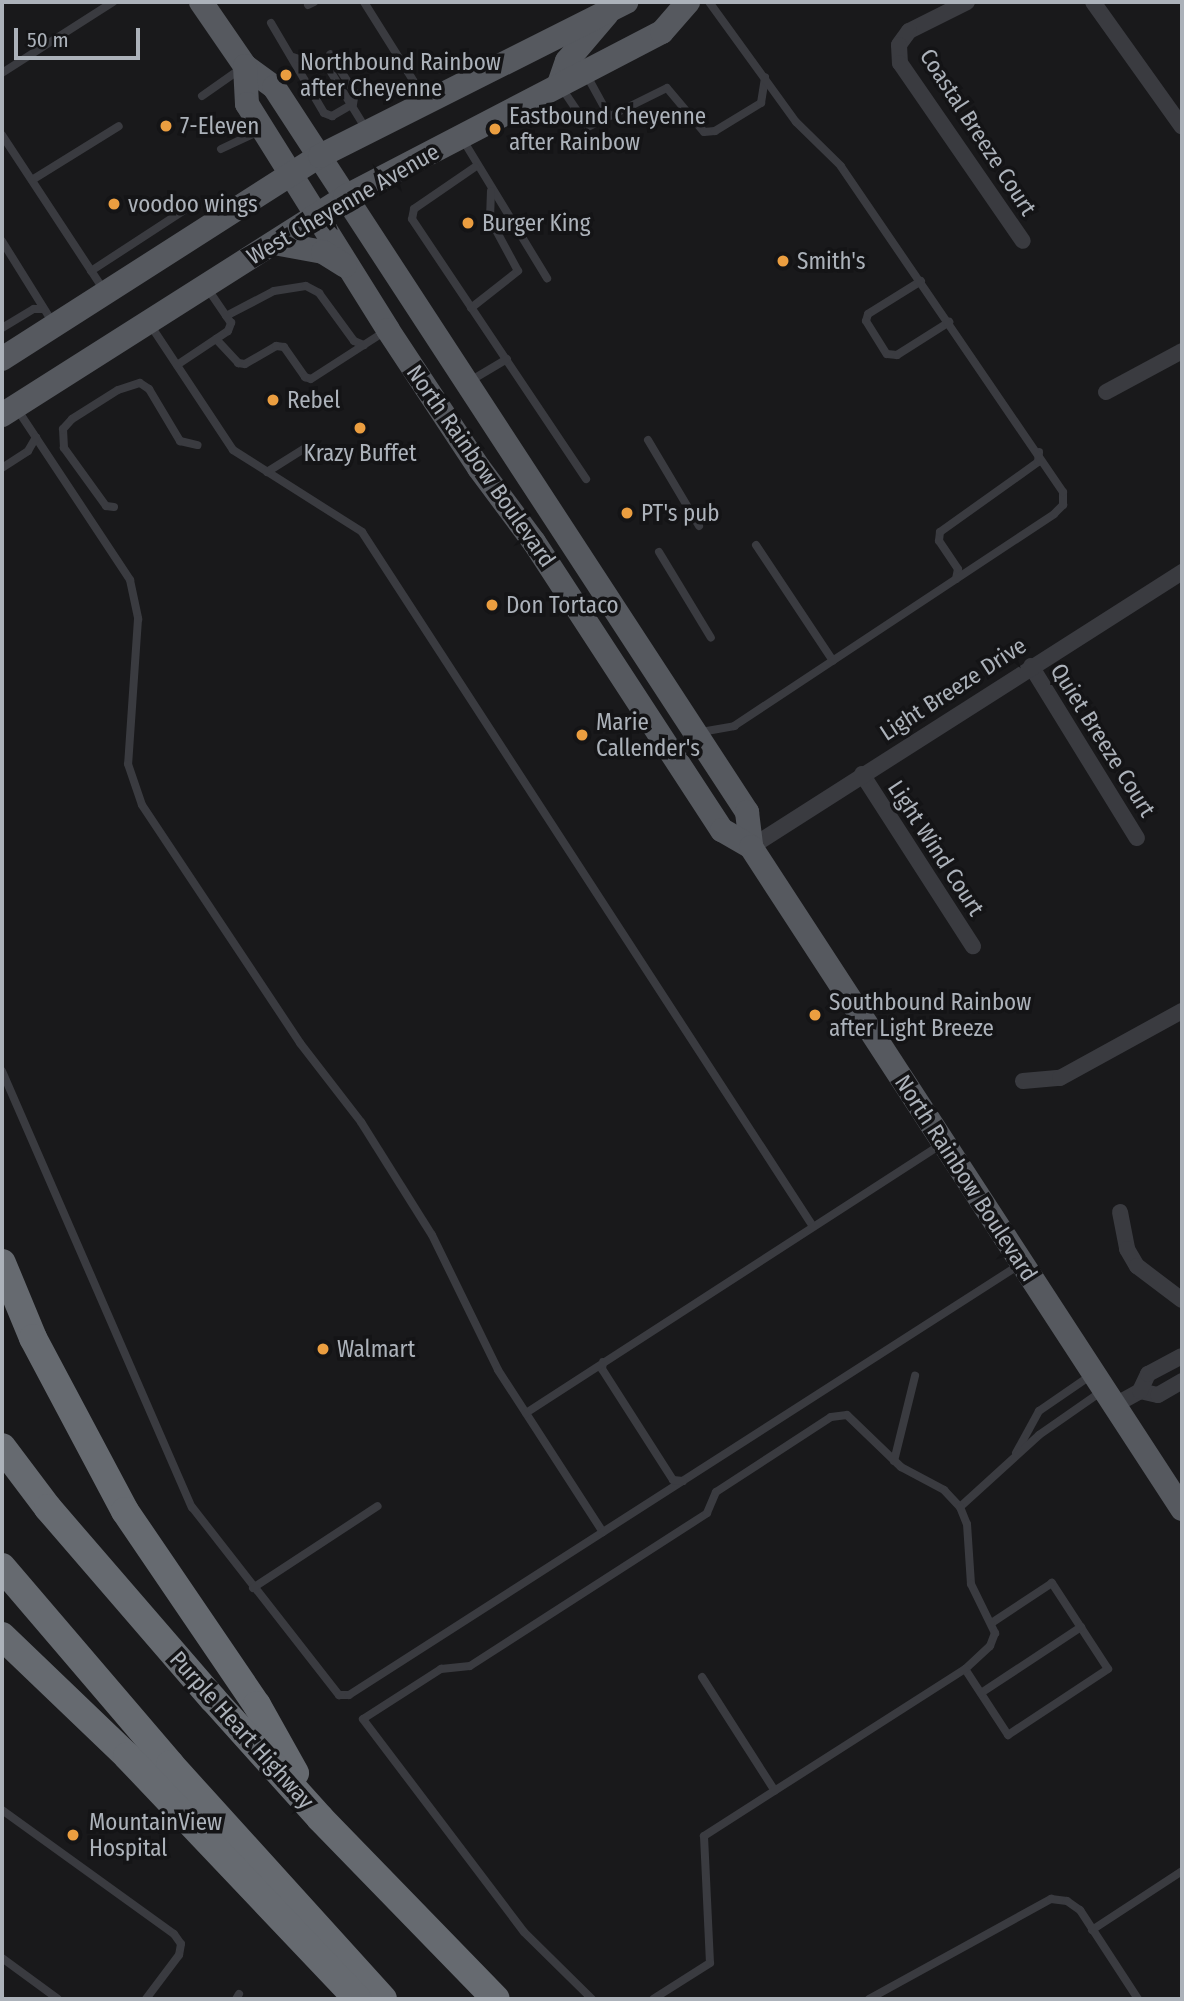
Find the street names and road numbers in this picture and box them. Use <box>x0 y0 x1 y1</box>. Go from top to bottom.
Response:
street label: Coastal Breeze Court <box>914 44 1042 220</box>
street label: West Cheyenne Avenue <box>242 138 444 270</box>
street label: North Rainbow Boulevard <box>401 360 561 572</box>
street label: Light Breeze Drive <box>875 631 1031 747</box>
street label: Quiet Breeze Court <box>1045 658 1161 822</box>
street label: Light Wind Court <box>882 775 990 921</box>
street label: North Rainbow Boulevard <box>889 1070 1043 1286</box>
street label: Purple Heart Highway <box>164 1646 320 1814</box>

